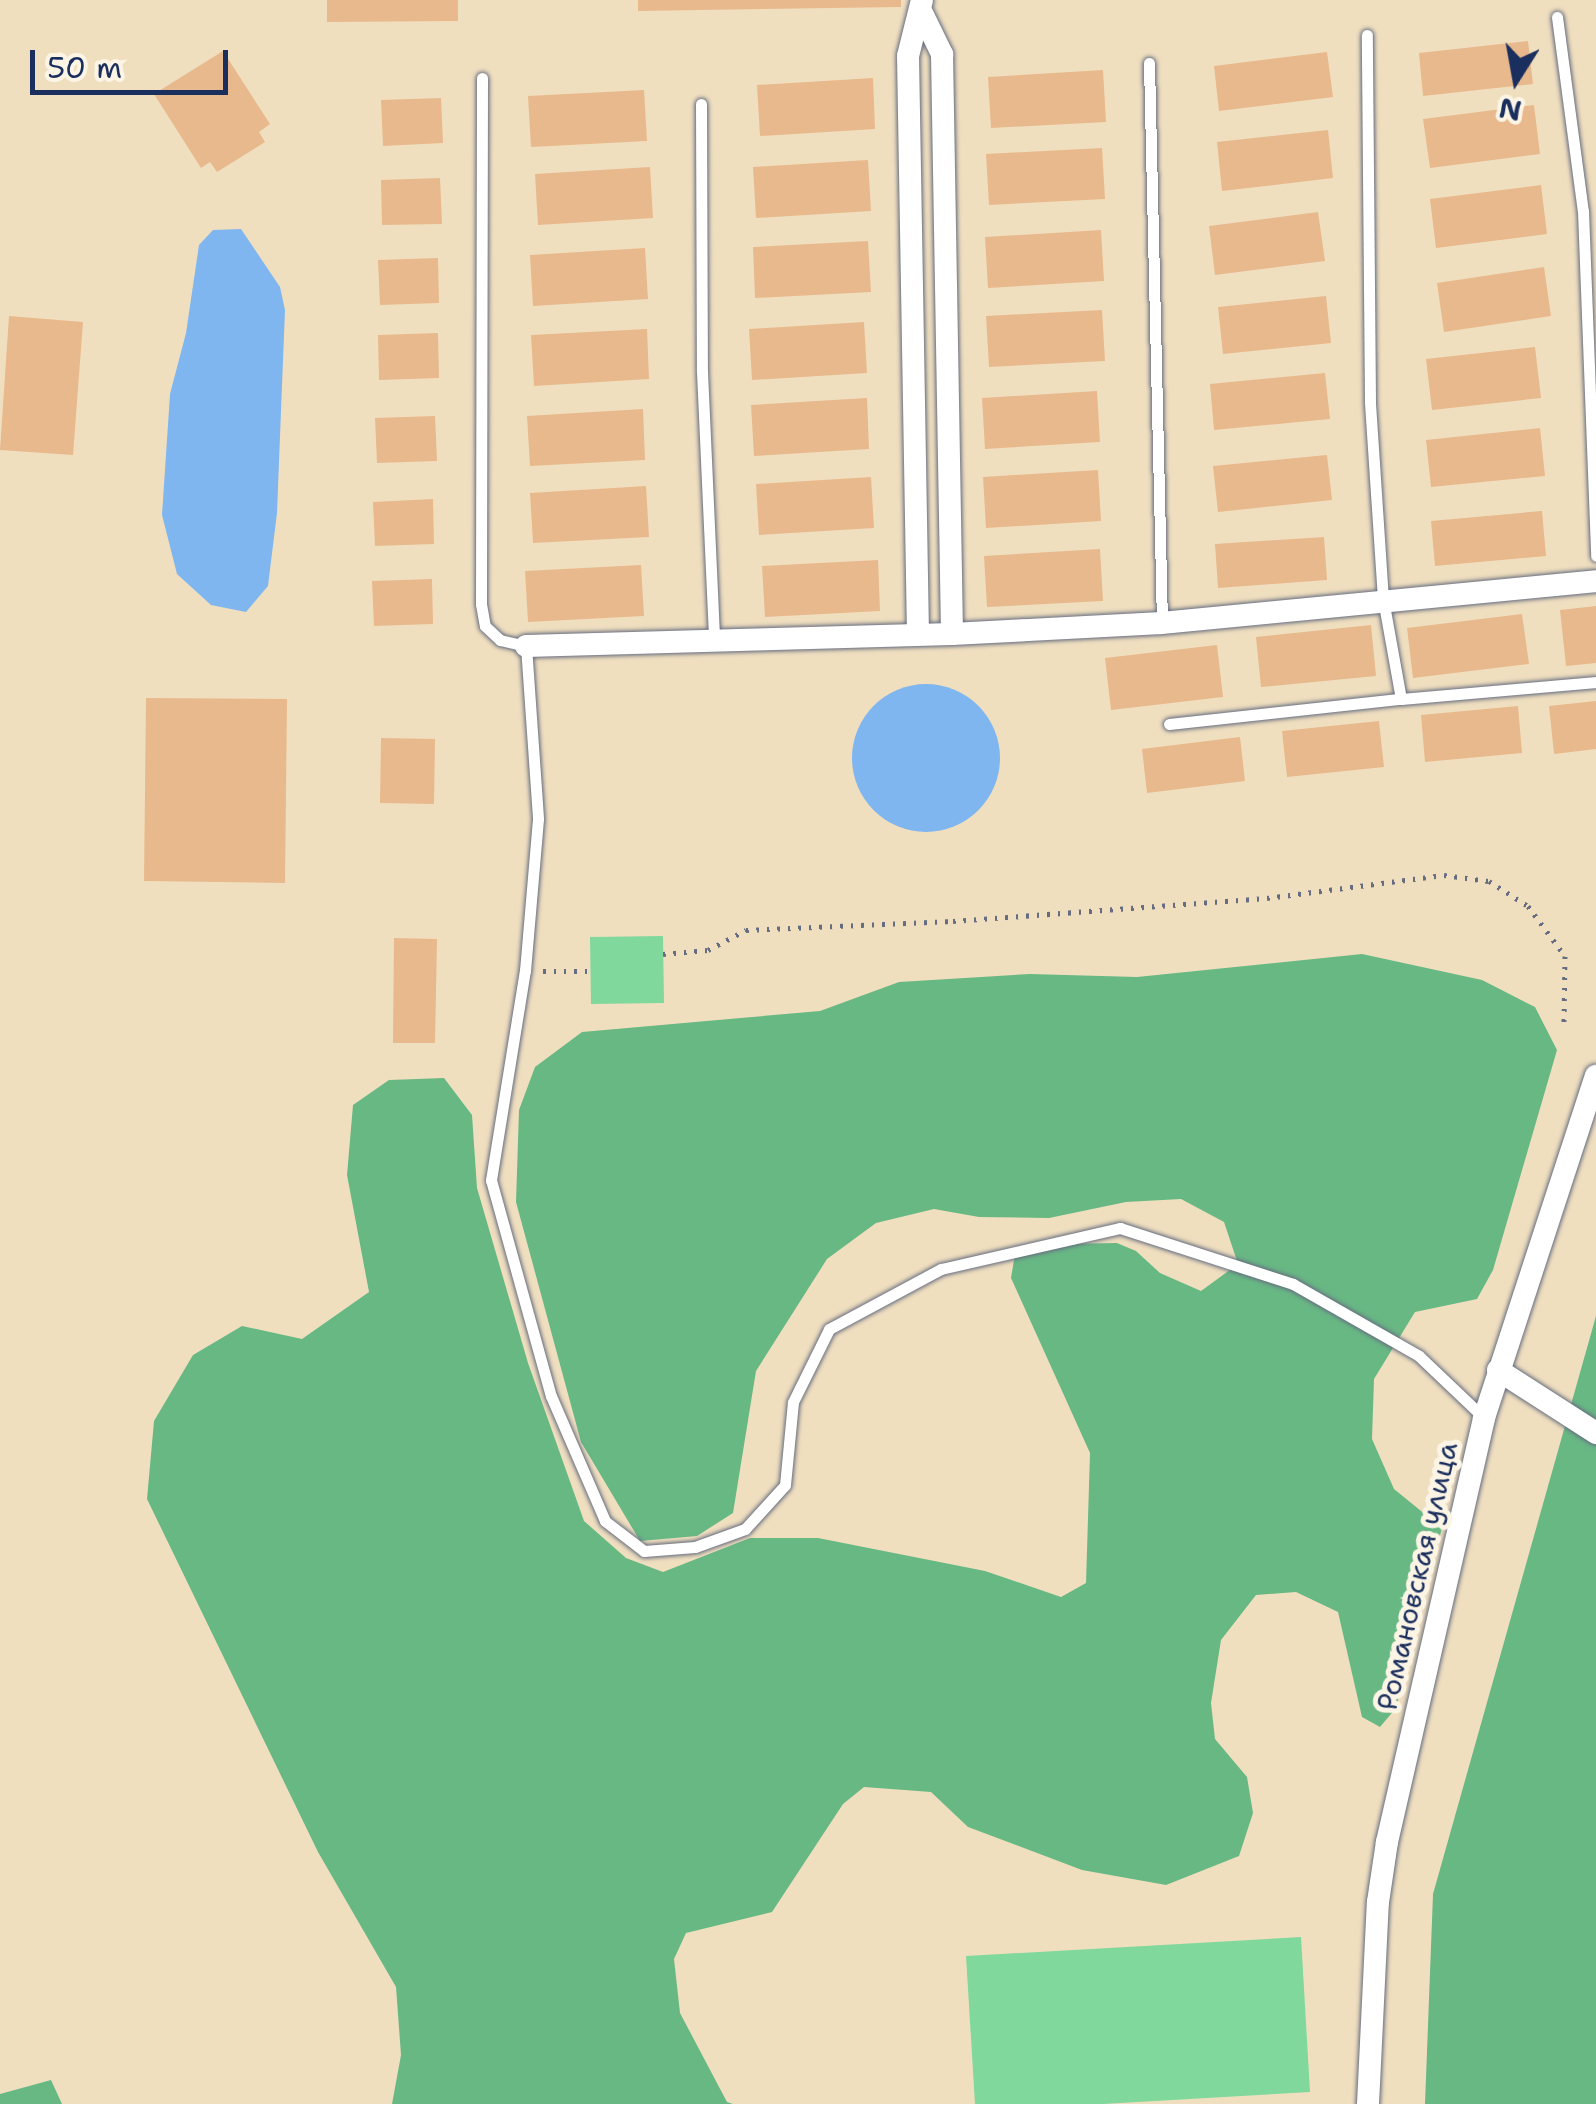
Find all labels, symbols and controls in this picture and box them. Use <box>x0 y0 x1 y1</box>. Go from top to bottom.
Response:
scale bar <box>35 30 232 92</box>
north arrow <box>1466 30 1566 130</box>
text: 50 m <box>47 47 122 88</box>
text: N <box>1496 89 1525 130</box>
street label: Романовская улица <box>1370 1438 1464 1714</box>

